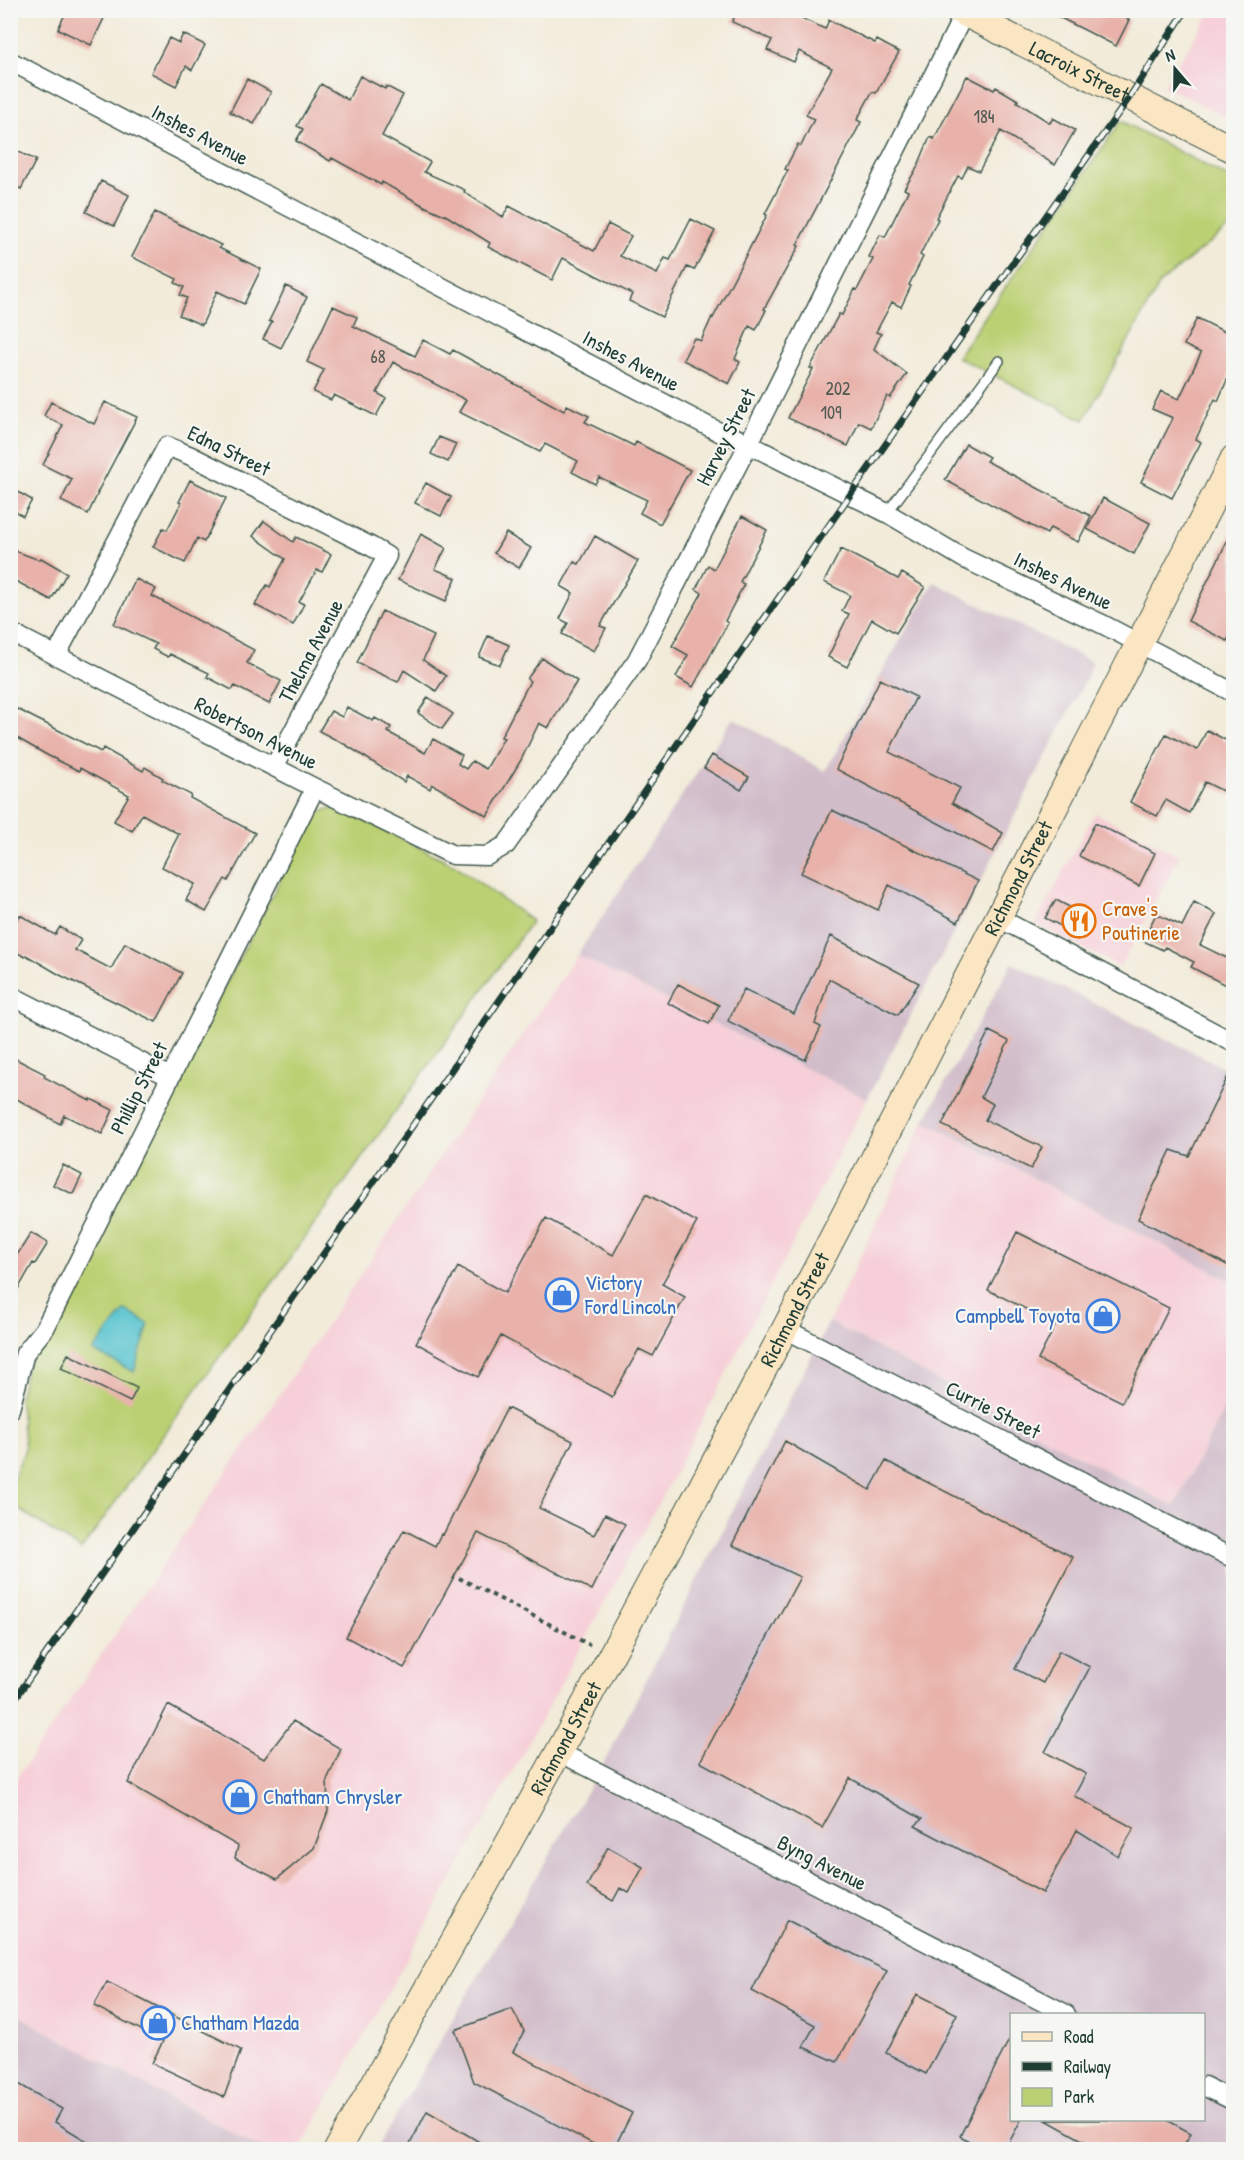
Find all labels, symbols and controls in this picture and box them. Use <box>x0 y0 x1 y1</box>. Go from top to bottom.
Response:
street label: Lacroix Street <box>1024 34 1135 109</box>
north arrow <box>1145 39 1205 99</box>
text: N <box>1162 43 1178 67</box>
street label: Inshes Avenue <box>147 97 254 172</box>
house number: 184 <box>973 104 995 129</box>
street label: Inshes Avenue <box>578 323 685 398</box>
house number: 68 <box>371 344 386 369</box>
house number: 202 <box>826 376 851 401</box>
street label: Harvey Street <box>689 383 763 490</box>
house number: 109 <box>820 400 842 425</box>
street label: Edna Street <box>183 418 276 483</box>
street label: Inshes Avenue <box>1009 544 1117 617</box>
street label: Thelma Avenue <box>271 594 350 708</box>
street label: Robertson Avenue <box>190 689 323 776</box>
street label: Richmond Street <box>976 815 1060 940</box>
place label: Crave's Poutinerie <box>1102 894 1180 947</box>
restaurant icon: Crave's Poutinerie <box>1061 903 1097 939</box>
street label: Phillip Street <box>103 1036 175 1139</box>
street label: Richmond Street <box>753 1247 837 1372</box>
place label: Victory Ford Lincoln <box>584 1268 676 1321</box>
shop icon: Victory Ford Lincoln <box>544 1277 580 1313</box>
shop icon: Campbell Toyota <box>1085 1298 1121 1334</box>
place label: Campbell Toyota <box>955 1301 1080 1330</box>
street label: Currie Street <box>941 1373 1046 1446</box>
street label: Richmond Street <box>523 1676 609 1800</box>
shop icon: Chatham Chrysler <box>222 1779 258 1815</box>
place label: Chatham Chrysler <box>263 1782 402 1811</box>
street label: Byng Avenue <box>773 1828 872 1897</box>
shop icon: Chatham Mazda <box>140 2005 176 2041</box>
place label: Chatham Mazda <box>181 2008 299 2037</box>
legend <box>1010 2013 1205 2121</box>
text: Road <box>1064 2024 1094 2049</box>
text: Railway <box>1064 2054 1111 2079</box>
text: Park <box>1064 2084 1095 2109</box>

